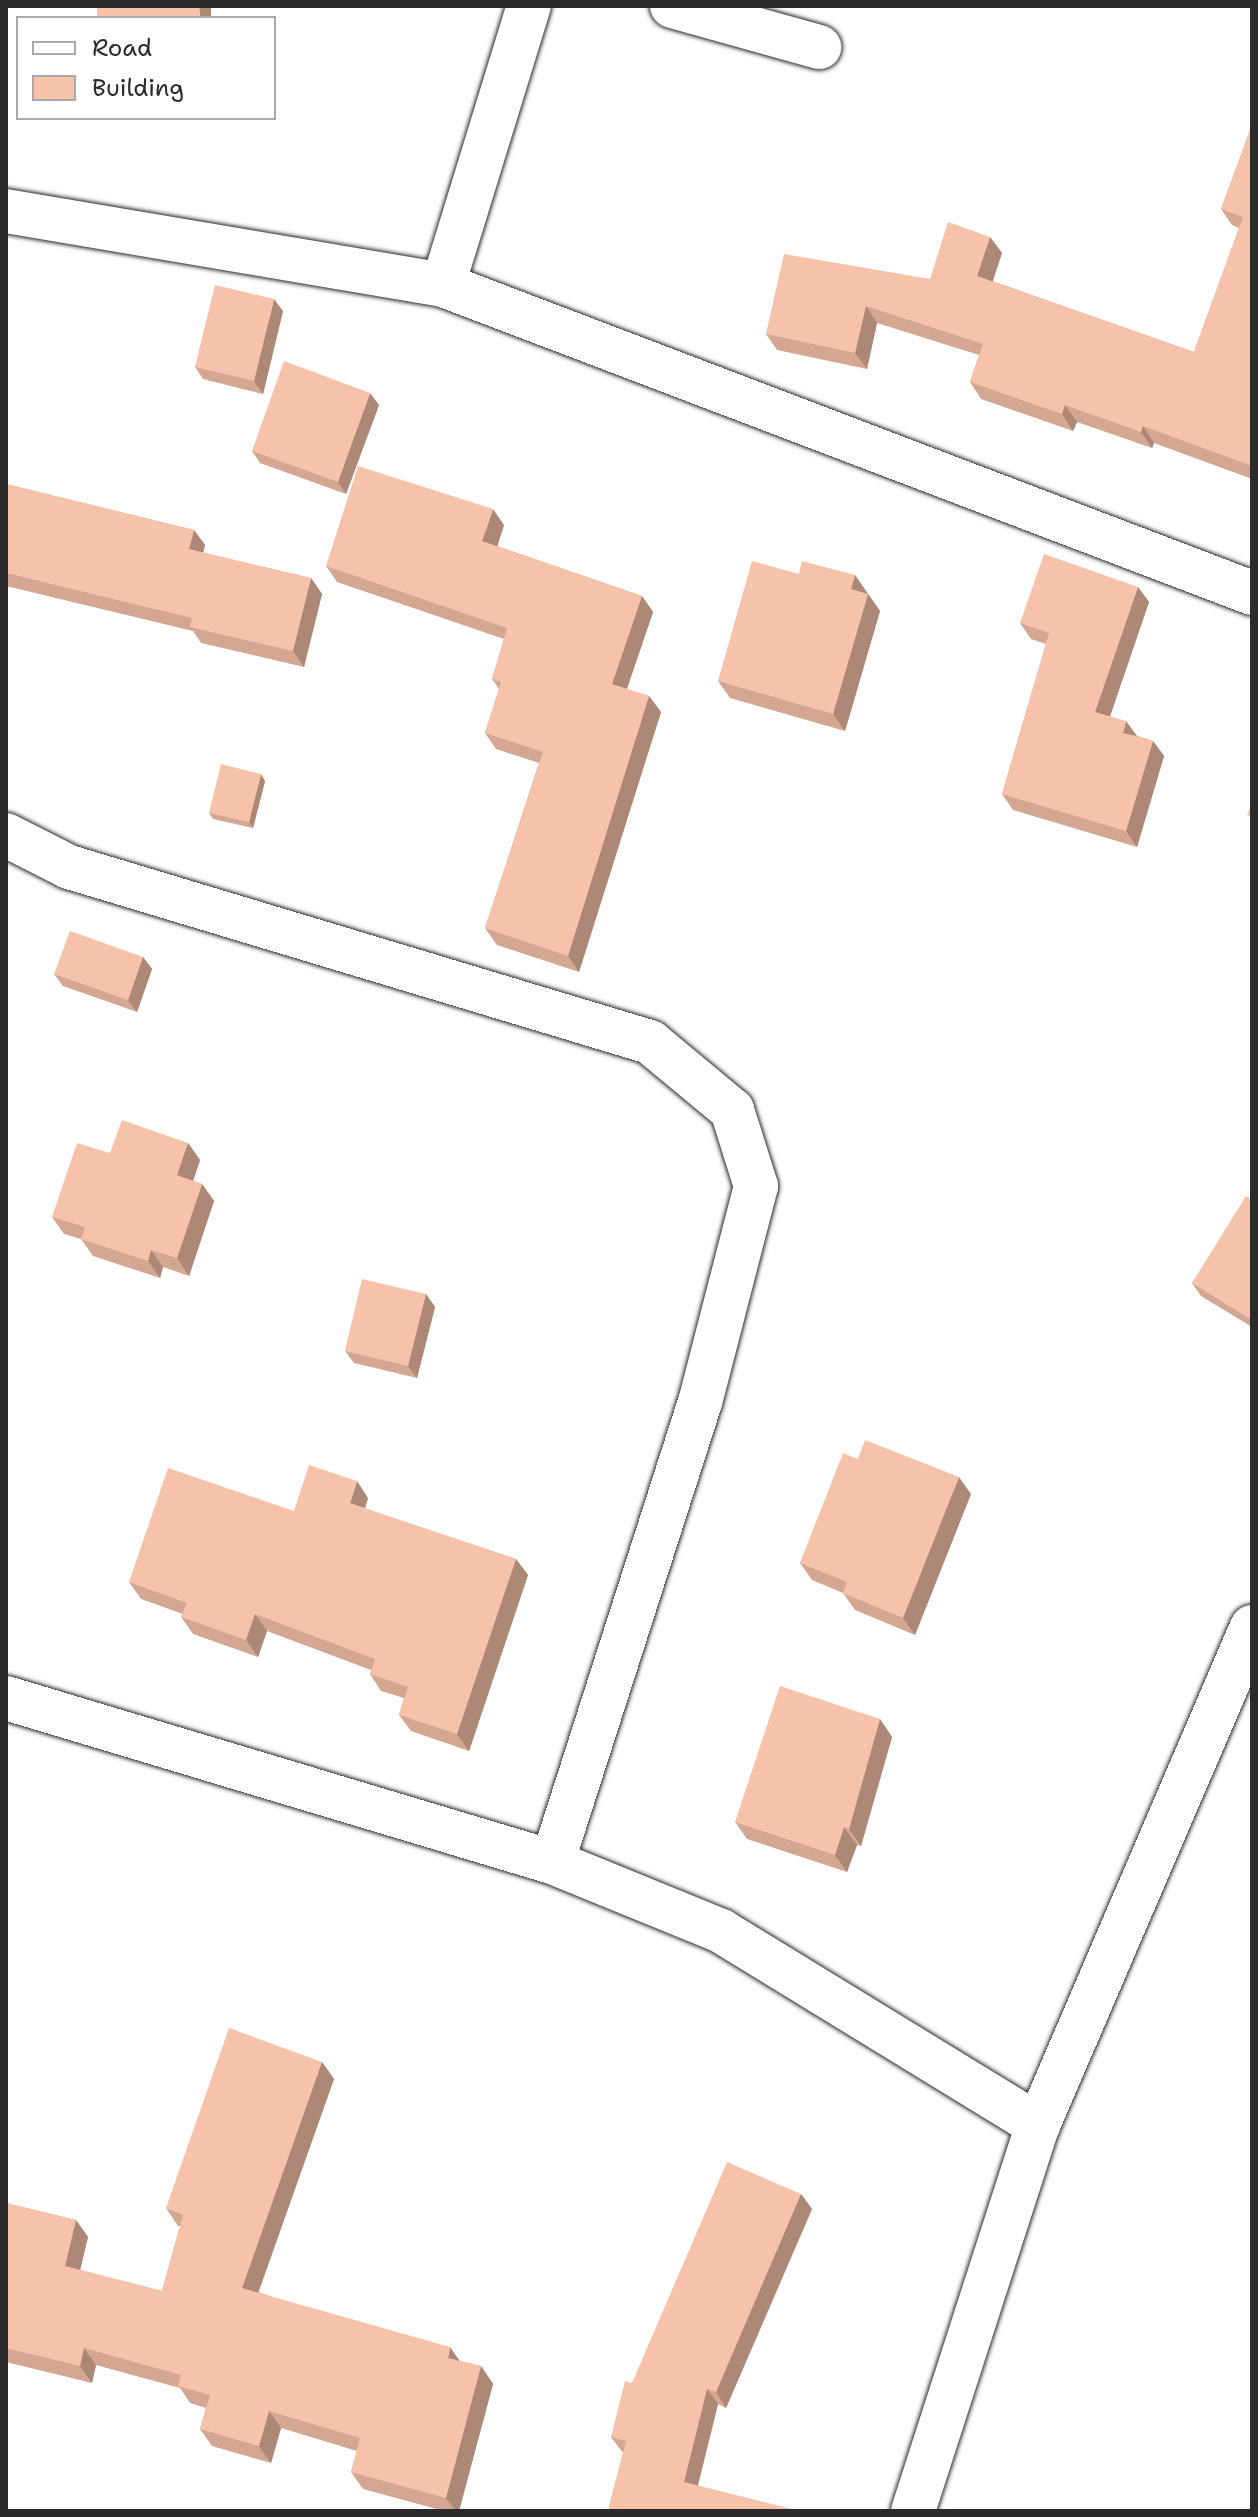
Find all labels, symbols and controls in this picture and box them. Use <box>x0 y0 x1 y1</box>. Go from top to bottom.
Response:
legend <box>16 16 276 120</box>
text: Road <box>92 32 152 64</box>
text: Building <box>92 72 184 104</box>

